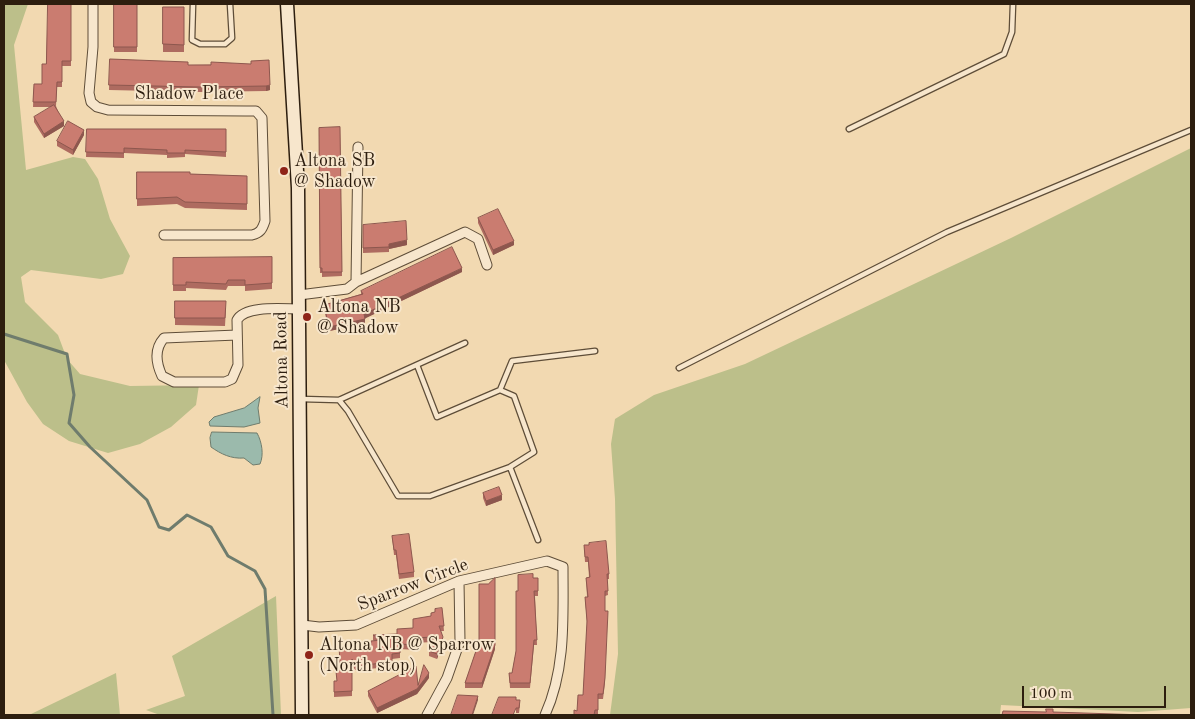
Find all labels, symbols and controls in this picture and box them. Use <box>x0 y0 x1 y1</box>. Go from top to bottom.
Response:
street label: Shadow Place <box>134 83 244 105</box>
place label: Altona SB @ Shadow <box>294 150 376 192</box>
marker: Altona SB @ Shadow <box>278 165 290 177</box>
place label: Altona NB @ Shadow <box>317 296 401 338</box>
street label: Altona Road <box>270 311 294 409</box>
marker: Altona NB @ Shadow <box>301 311 313 323</box>
street label: Sparrow Circle <box>354 554 472 616</box>
place label: Altona NB @ Sparrow (North stop) <box>319 634 494 676</box>
marker: Altona NB @ Sparrow (North stop) <box>303 649 315 661</box>
scale bar <box>1025 676 1169 708</box>
text: 100 m <box>1030 687 1072 702</box>

